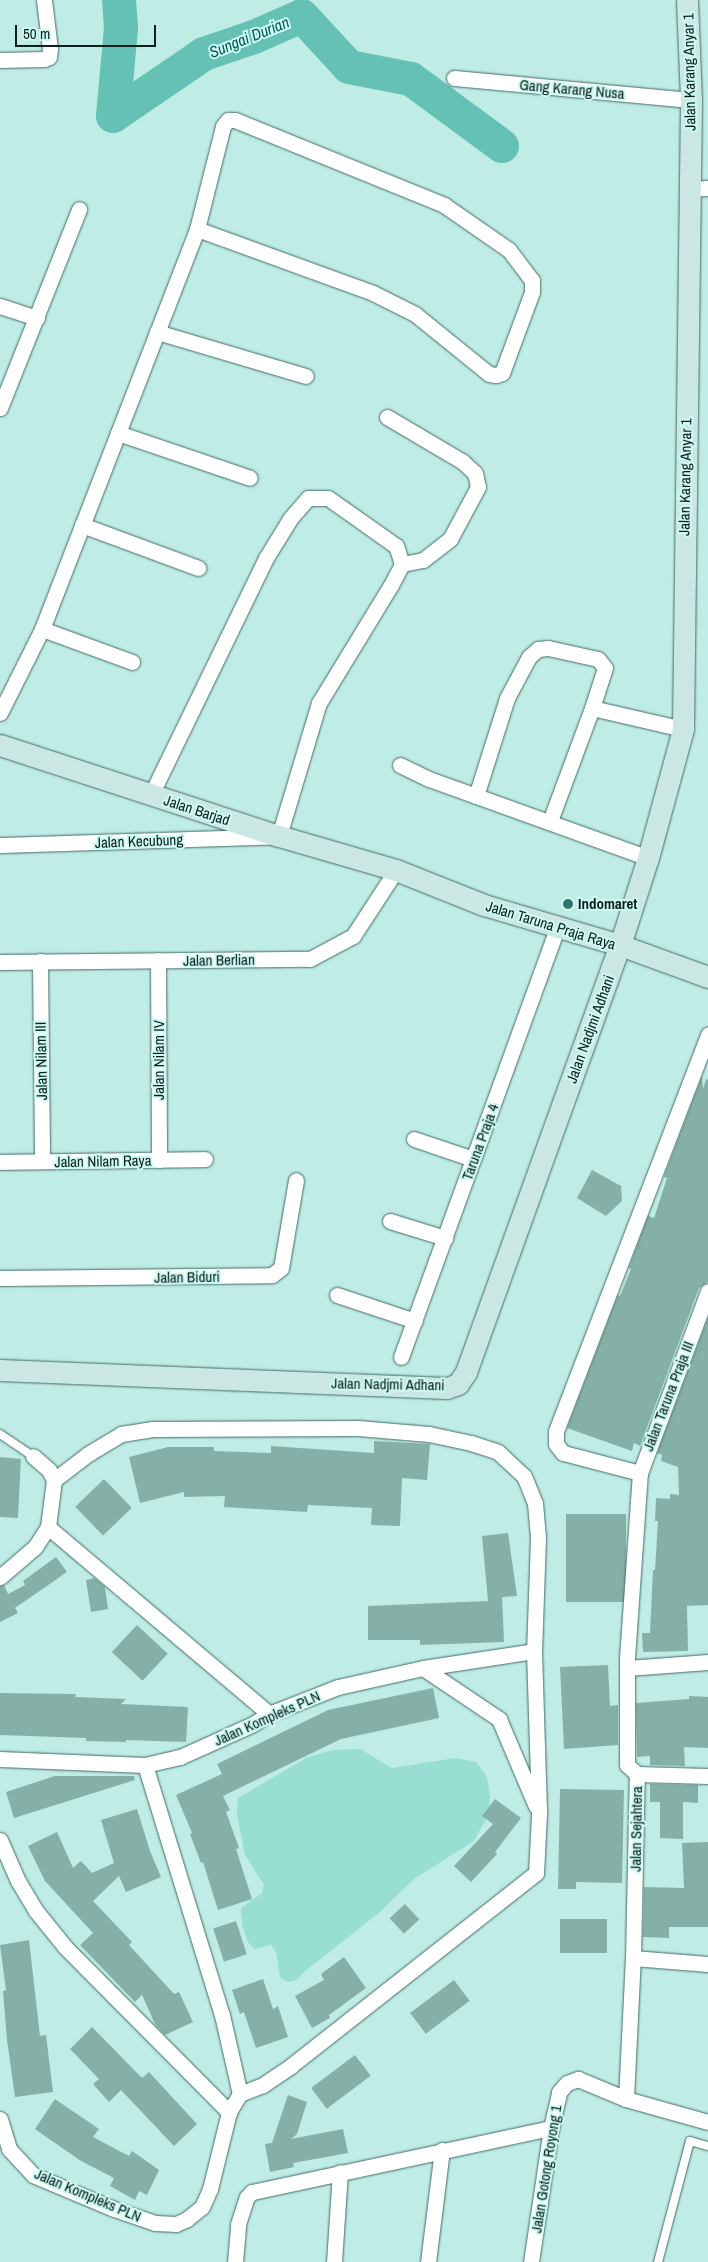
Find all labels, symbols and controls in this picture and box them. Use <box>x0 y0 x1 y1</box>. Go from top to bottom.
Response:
water label: Sungai Durian <box>206 12 292 62</box>
street label: Jalan Karang Anyar 1 <box>679 13 699 131</box>
scale bar <box>18 15 159 47</box>
text: 50 m <box>23 23 50 44</box>
street label: Gang Karang Nusa <box>519 75 625 103</box>
street label: Jalan Karang Anyar 1 <box>675 418 695 536</box>
street label: Jalan Barjad <box>162 791 232 829</box>
street label: Jalan Kecubung <box>95 830 183 852</box>
place label: Indomaret <box>578 895 637 913</box>
street label: Jalan Taruna Praja Raya <box>484 897 618 953</box>
marker: Indomaret <box>562 898 574 910</box>
street label: Jalan Berlian <box>183 950 255 970</box>
street label: Jalan Nadjmi Adhani <box>562 972 618 1086</box>
street label: Jalan Nilam IV <box>150 1020 168 1100</box>
street label: Jalan Nilam III <box>31 1022 51 1100</box>
street label: Taruna Praja 4 <box>458 1101 502 1183</box>
street label: Jalan Nilam Raya <box>54 1151 152 1171</box>
street label: Jalan Biduri <box>154 1267 220 1287</box>
street label: Jalan Taruna Praja III <box>639 1338 697 1454</box>
street label: Jalan Nadjmi Adhani <box>331 1374 445 1394</box>
street label: Jalan Kompleks PLN <box>211 1687 323 1749</box>
street label: Jalan Sejahtera <box>626 1786 646 1872</box>
street label: Jalan Gotong Royong 1 <box>527 2104 565 2234</box>
street label: Jalan Kompleks PLN <box>32 2164 144 2226</box>

